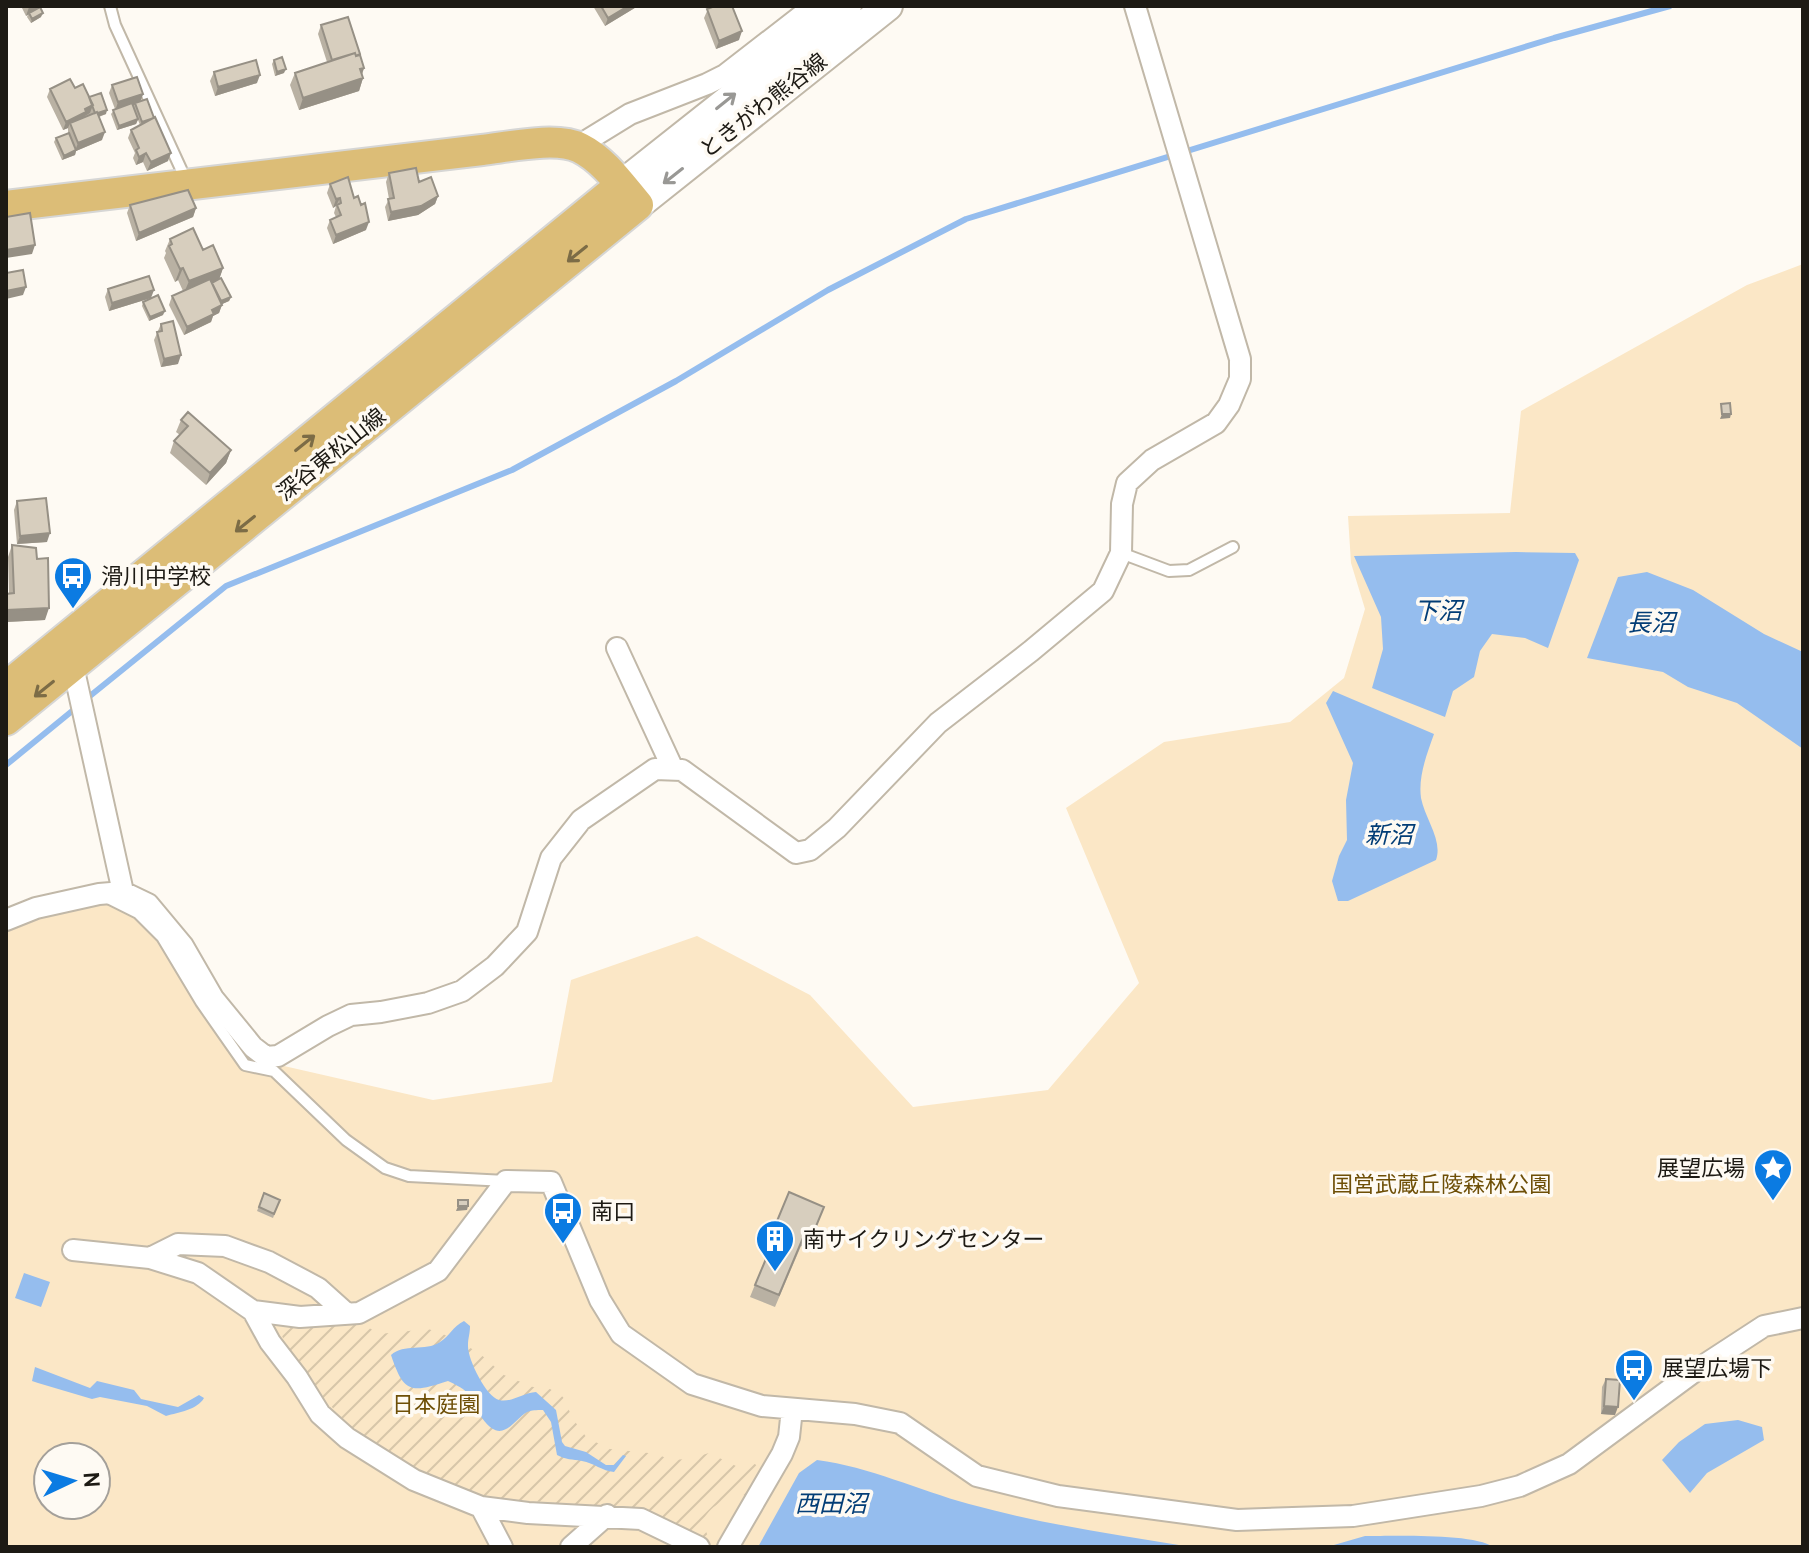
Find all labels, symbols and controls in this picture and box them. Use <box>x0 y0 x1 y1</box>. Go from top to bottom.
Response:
street label: ときがわ熊谷線 <box>694 47 832 163</box>
one-way arrow <box>715 93 736 110</box>
one-way arrow <box>663 167 684 185</box>
one-way arrow <box>567 245 588 263</box>
street label: 深谷東松山線 <box>272 402 391 506</box>
one-way arrow <box>294 434 315 451</box>
one-way arrow <box>235 515 256 533</box>
bus stop icon: 滑川中学校 <box>52 555 94 610</box>
place label: 滑川中学校 <box>101 563 211 590</box>
water label: 下沼 <box>1414 596 1465 625</box>
water label: 長沼 <box>1627 608 1678 637</box>
one-way arrow <box>34 680 55 697</box>
water label: 新沼 <box>1365 820 1416 849</box>
place icon: 展望広場 <box>1752 1147 1794 1202</box>
place label: 展望広場 <box>1657 1155 1745 1182</box>
park label: 国営武蔵丘陵森林公園 <box>1331 1171 1551 1198</box>
bus stop icon: 南口 <box>542 1190 584 1245</box>
place label: 南口 <box>591 1198 635 1225</box>
building icon: 南サイクリングセンター <box>754 1218 796 1273</box>
place label: 南サイクリングセンター <box>803 1226 1045 1253</box>
bus stop icon: 展望広場下 <box>1613 1347 1655 1402</box>
place label: 展望広場下 <box>1662 1355 1772 1382</box>
park label: 日本庭園 <box>392 1391 480 1418</box>
north arrow <box>32 1441 112 1521</box>
text: N <box>77 1471 105 1488</box>
water label: 西田沼 <box>795 1489 870 1518</box>

